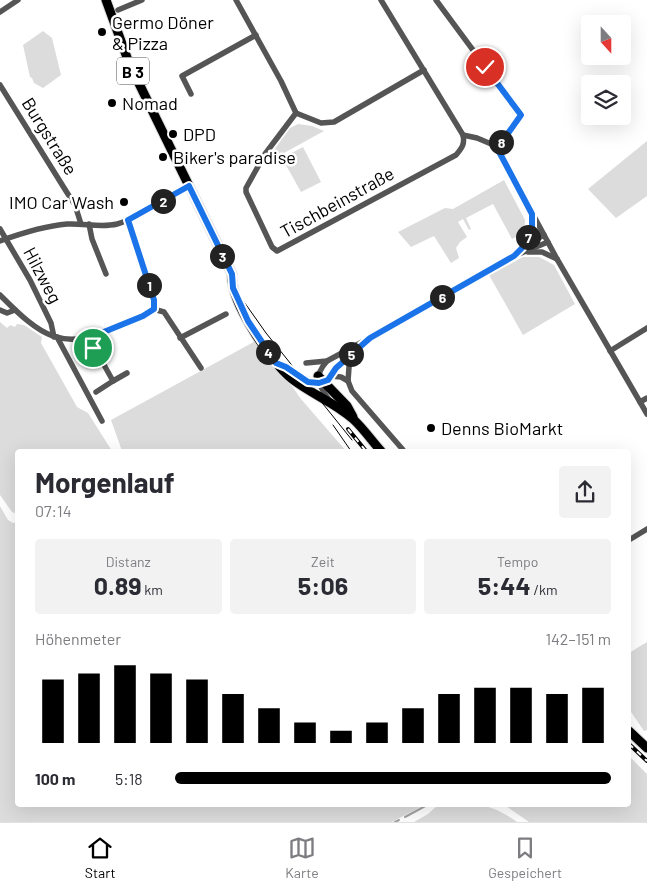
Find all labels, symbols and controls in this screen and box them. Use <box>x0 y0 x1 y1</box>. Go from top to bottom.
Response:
place label: Germo Döner & Pizza <box>112 11 214 54</box>
north arrow <box>581 15 631 65</box>
map controls <box>581 15 631 125</box>
marker: Germo Döner & Pizza <box>96 26 108 38</box>
pin <box>464 46 506 88</box>
icon: check <box>471 53 499 81</box>
road number: B 3 <box>117 58 149 84</box>
button: layers <box>581 75 631 125</box>
place label: Nomad <box>122 92 178 114</box>
street label: Burgstraße <box>18 93 82 179</box>
marker: Nomad <box>106 97 118 109</box>
place label: DPD <box>183 123 216 145</box>
marker: DPD <box>167 128 179 140</box>
pin: 8 <box>488 130 514 154</box>
text: 8 <box>498 134 505 151</box>
place label: Biker's paradise <box>173 146 296 168</box>
marker: Biker's paradise <box>157 151 169 163</box>
street label: Tischbeinstraße <box>276 162 398 242</box>
pin: 2 <box>150 188 176 214</box>
place label: IMO Car Wash <box>9 191 114 213</box>
text: 2 <box>160 193 167 210</box>
marker: IMO Car Wash <box>118 196 130 208</box>
pin: 7 <box>516 224 540 250</box>
text: 7 <box>525 229 532 246</box>
street label: Hilzweg <box>19 243 67 307</box>
pin: 3 <box>210 244 234 268</box>
text: 3 <box>219 248 226 265</box>
pin: 1 <box>136 272 162 298</box>
text: 1 <box>147 277 152 294</box>
pin: 6 <box>430 284 454 310</box>
text: 6 <box>439 289 446 306</box>
pin <box>72 327 114 369</box>
icon: arrive <box>79 334 107 362</box>
pin: 4 <box>256 340 280 364</box>
pin: 5 <box>338 342 364 366</box>
text: 4 <box>264 344 273 361</box>
text: 5 <box>348 346 355 363</box>
place label: Denns BioMarkt <box>441 417 563 439</box>
marker: Denns BioMarkt <box>425 422 437 434</box>
text: Morgenlauf <box>35 465 175 499</box>
button: share <box>559 466 611 518</box>
text: 07:14 <box>35 501 71 520</box>
text: Distanz <box>106 553 151 570</box>
text: Zeit <box>311 553 335 570</box>
text: Tempo <box>497 553 538 570</box>
text: 0.89 <box>94 570 142 600</box>
text: 5:06 <box>298 570 348 600</box>
text: 5:44 <box>478 570 531 600</box>
text: km <box>142 581 163 598</box>
text: /km <box>531 581 558 598</box>
text: Höhenmeter <box>35 629 121 648</box>
text: 142–151 m <box>545 629 611 648</box>
text: 100 m <box>35 769 75 788</box>
text: 5:18 <box>115 769 143 788</box>
tab: Start <box>85 834 116 881</box>
tab: Karte <box>285 834 319 881</box>
tab: Gespeichert <box>488 834 562 881</box>

